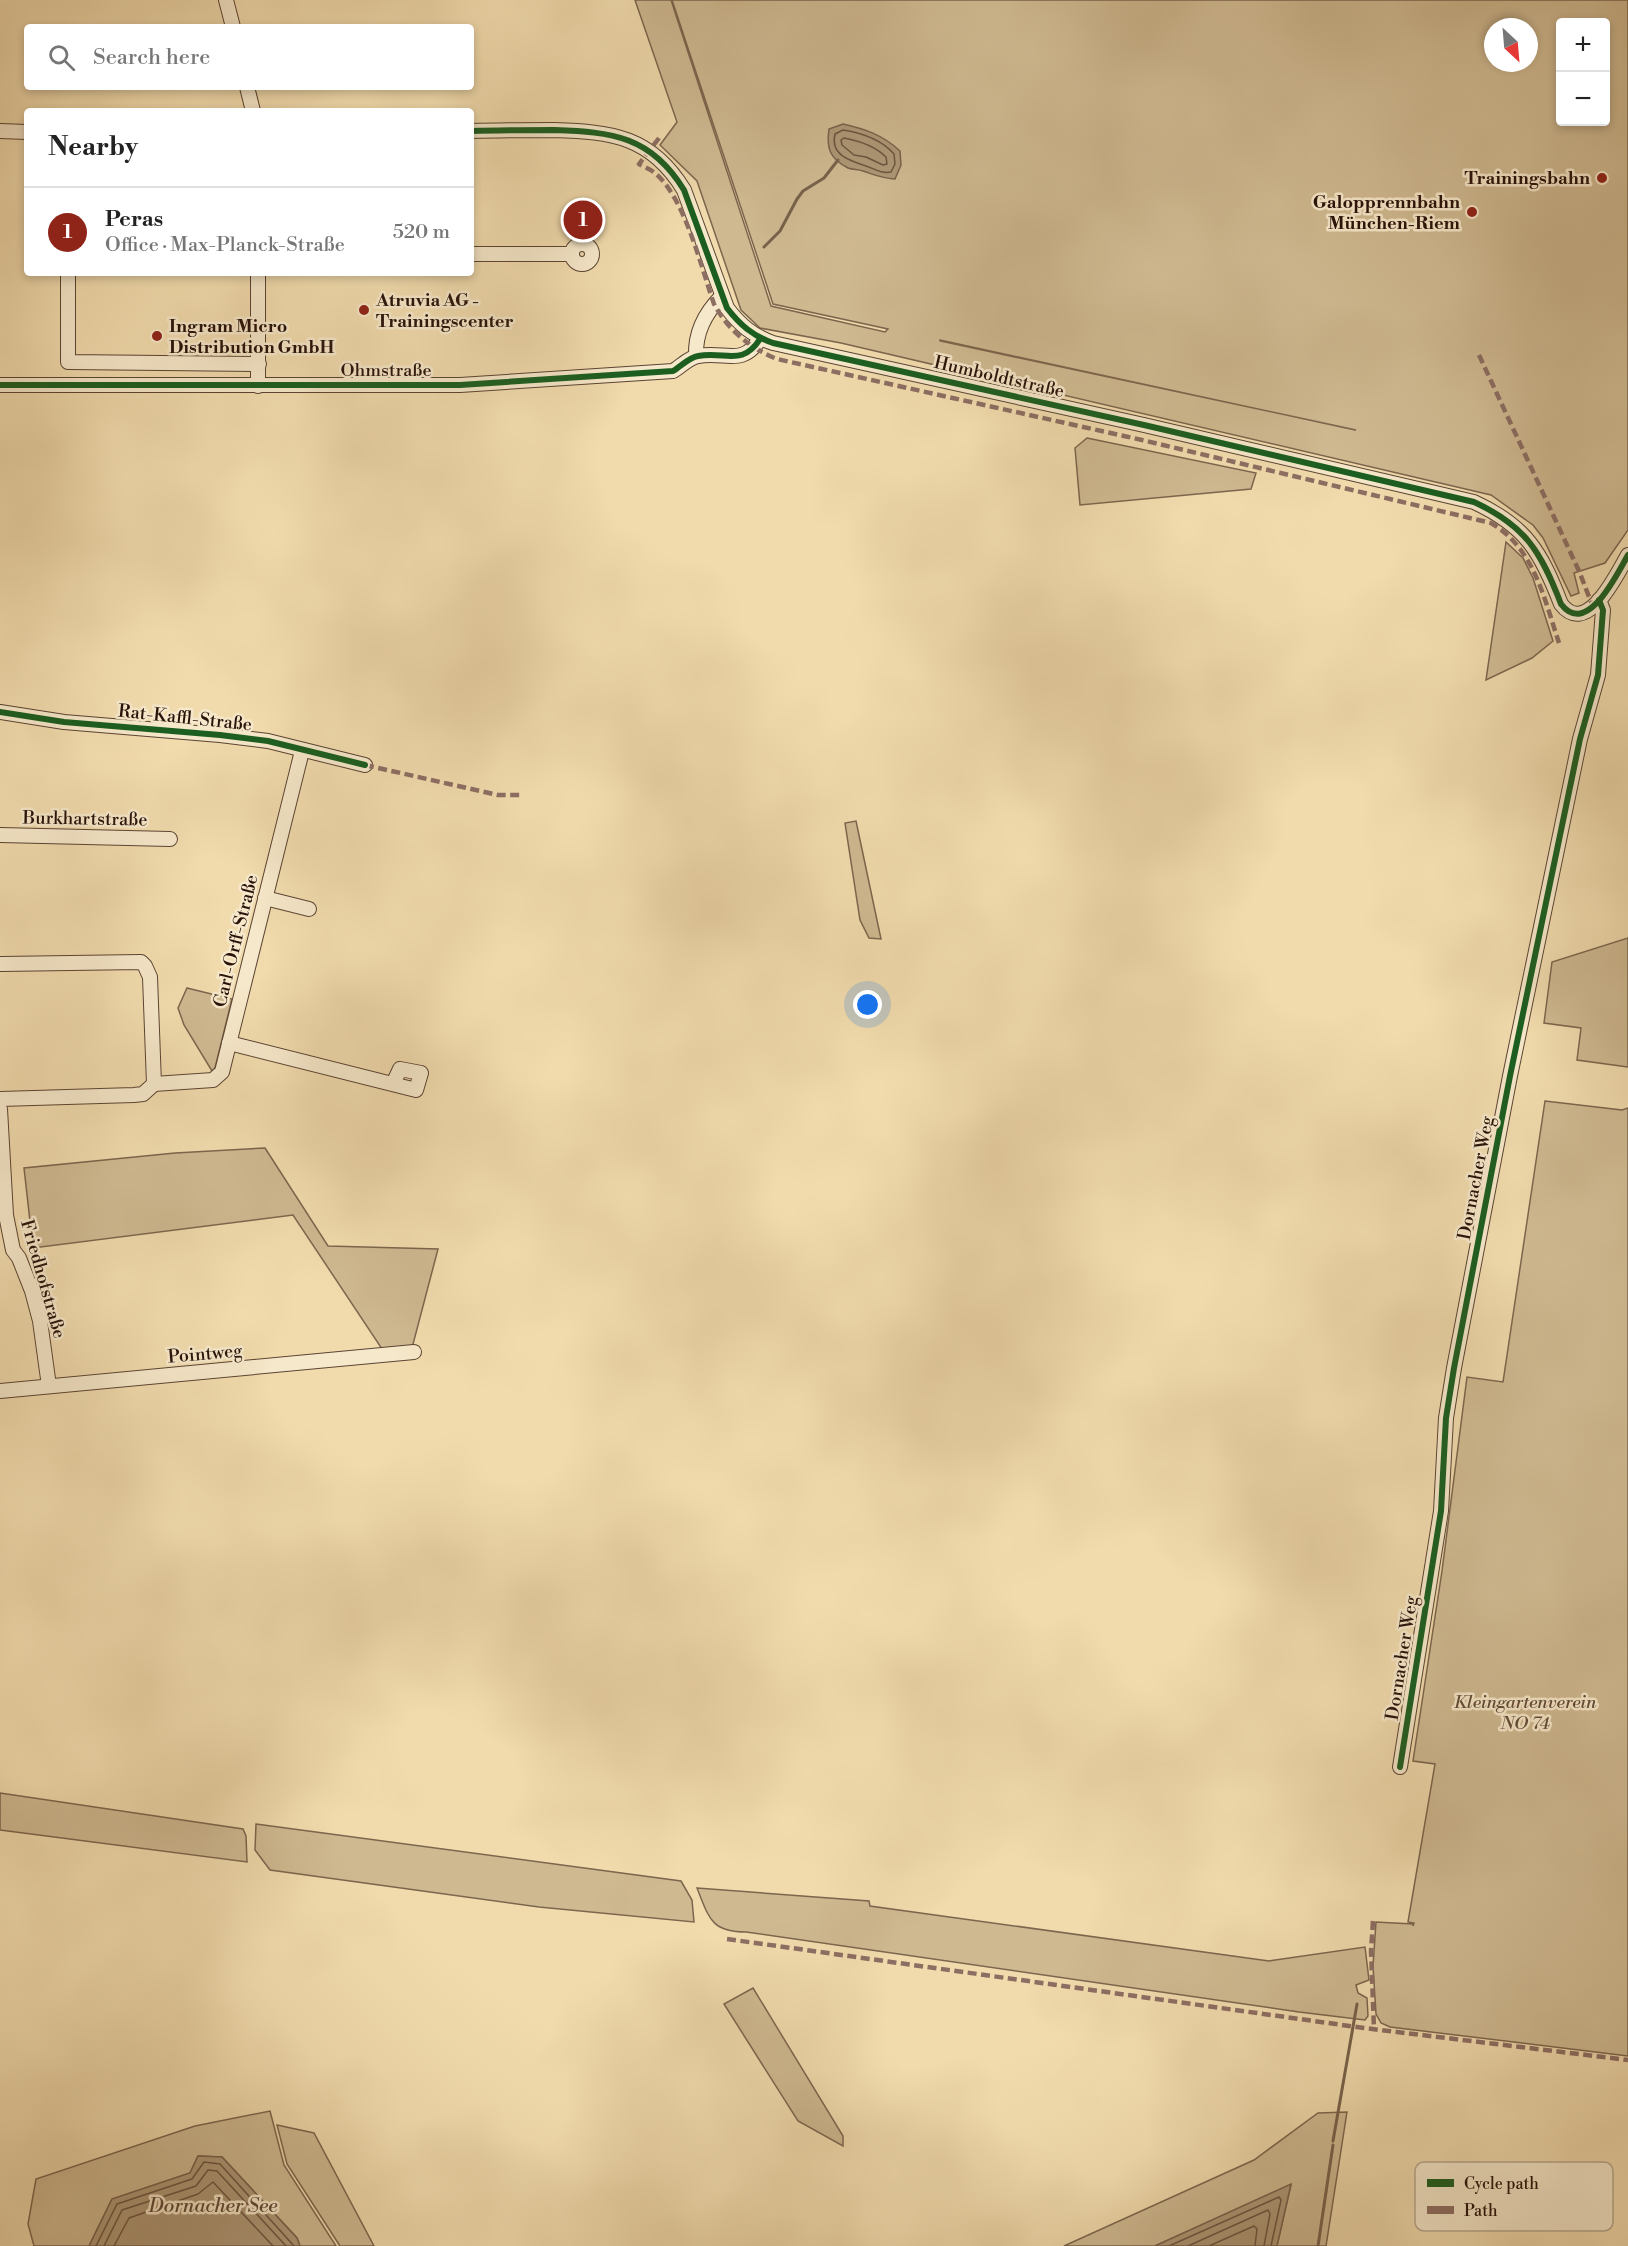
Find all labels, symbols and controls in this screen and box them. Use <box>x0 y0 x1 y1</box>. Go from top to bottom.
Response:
north arrow <box>1484 18 1538 72</box>
map controls <box>1556 18 1610 126</box>
button: + <box>1556 18 1610 72</box>
search box <box>24 24 474 90</box>
icon: search <box>45 41 78 74</box>
text: Search here <box>93 44 210 71</box>
button: − <box>1556 72 1610 126</box>
text: Nearby <box>48 131 138 163</box>
place label: Trainingsbahn <box>1464 167 1590 190</box>
marker: Trainingsbahn <box>1595 171 1609 185</box>
place label: Galopprennbahn München-Riem <box>1313 191 1461 235</box>
pin: 1 <box>564 198 602 242</box>
marker: Galopprennbahn München-Riem <box>1465 205 1479 219</box>
text: Peras <box>105 206 163 233</box>
text: 1 <box>63 220 72 245</box>
text: 520 m <box>393 220 450 245</box>
text: Office · Max-Planck-Straße <box>105 233 345 258</box>
place label: Atruvia AG - Trainingscenter <box>375 289 514 333</box>
marker: Atruvia AG - Trainingscenter <box>357 303 371 317</box>
place label: Ingram Micro Distribution GmbH <box>169 315 335 359</box>
marker: Ingram Micro Distribution GmbH <box>150 329 164 343</box>
street label: Humboldtstraße <box>932 351 1066 403</box>
street label: Ohmstraße <box>341 359 431 382</box>
street label: Rat-Kaffl-Straße <box>117 700 253 736</box>
street label: Burkhartstraße <box>21 806 148 832</box>
street label: Carl-Orff-Straße <box>208 872 264 1010</box>
your location <box>853 990 882 1019</box>
street label: Dornacher Weg <box>1453 1113 1499 1242</box>
street label: Friedhofstraße <box>15 1217 71 1341</box>
street label: Pointweg <box>167 1339 244 1369</box>
street label: Dornacher Weg <box>1381 1593 1423 1722</box>
park label: Kleingartenverein NO 74 <box>1454 1691 1597 1735</box>
legend <box>1415 2162 1613 2231</box>
text: Cycle path <box>1464 2174 1539 2194</box>
water label: Dornacher See <box>147 2194 278 2219</box>
text: Path <box>1464 2201 1498 2221</box>

